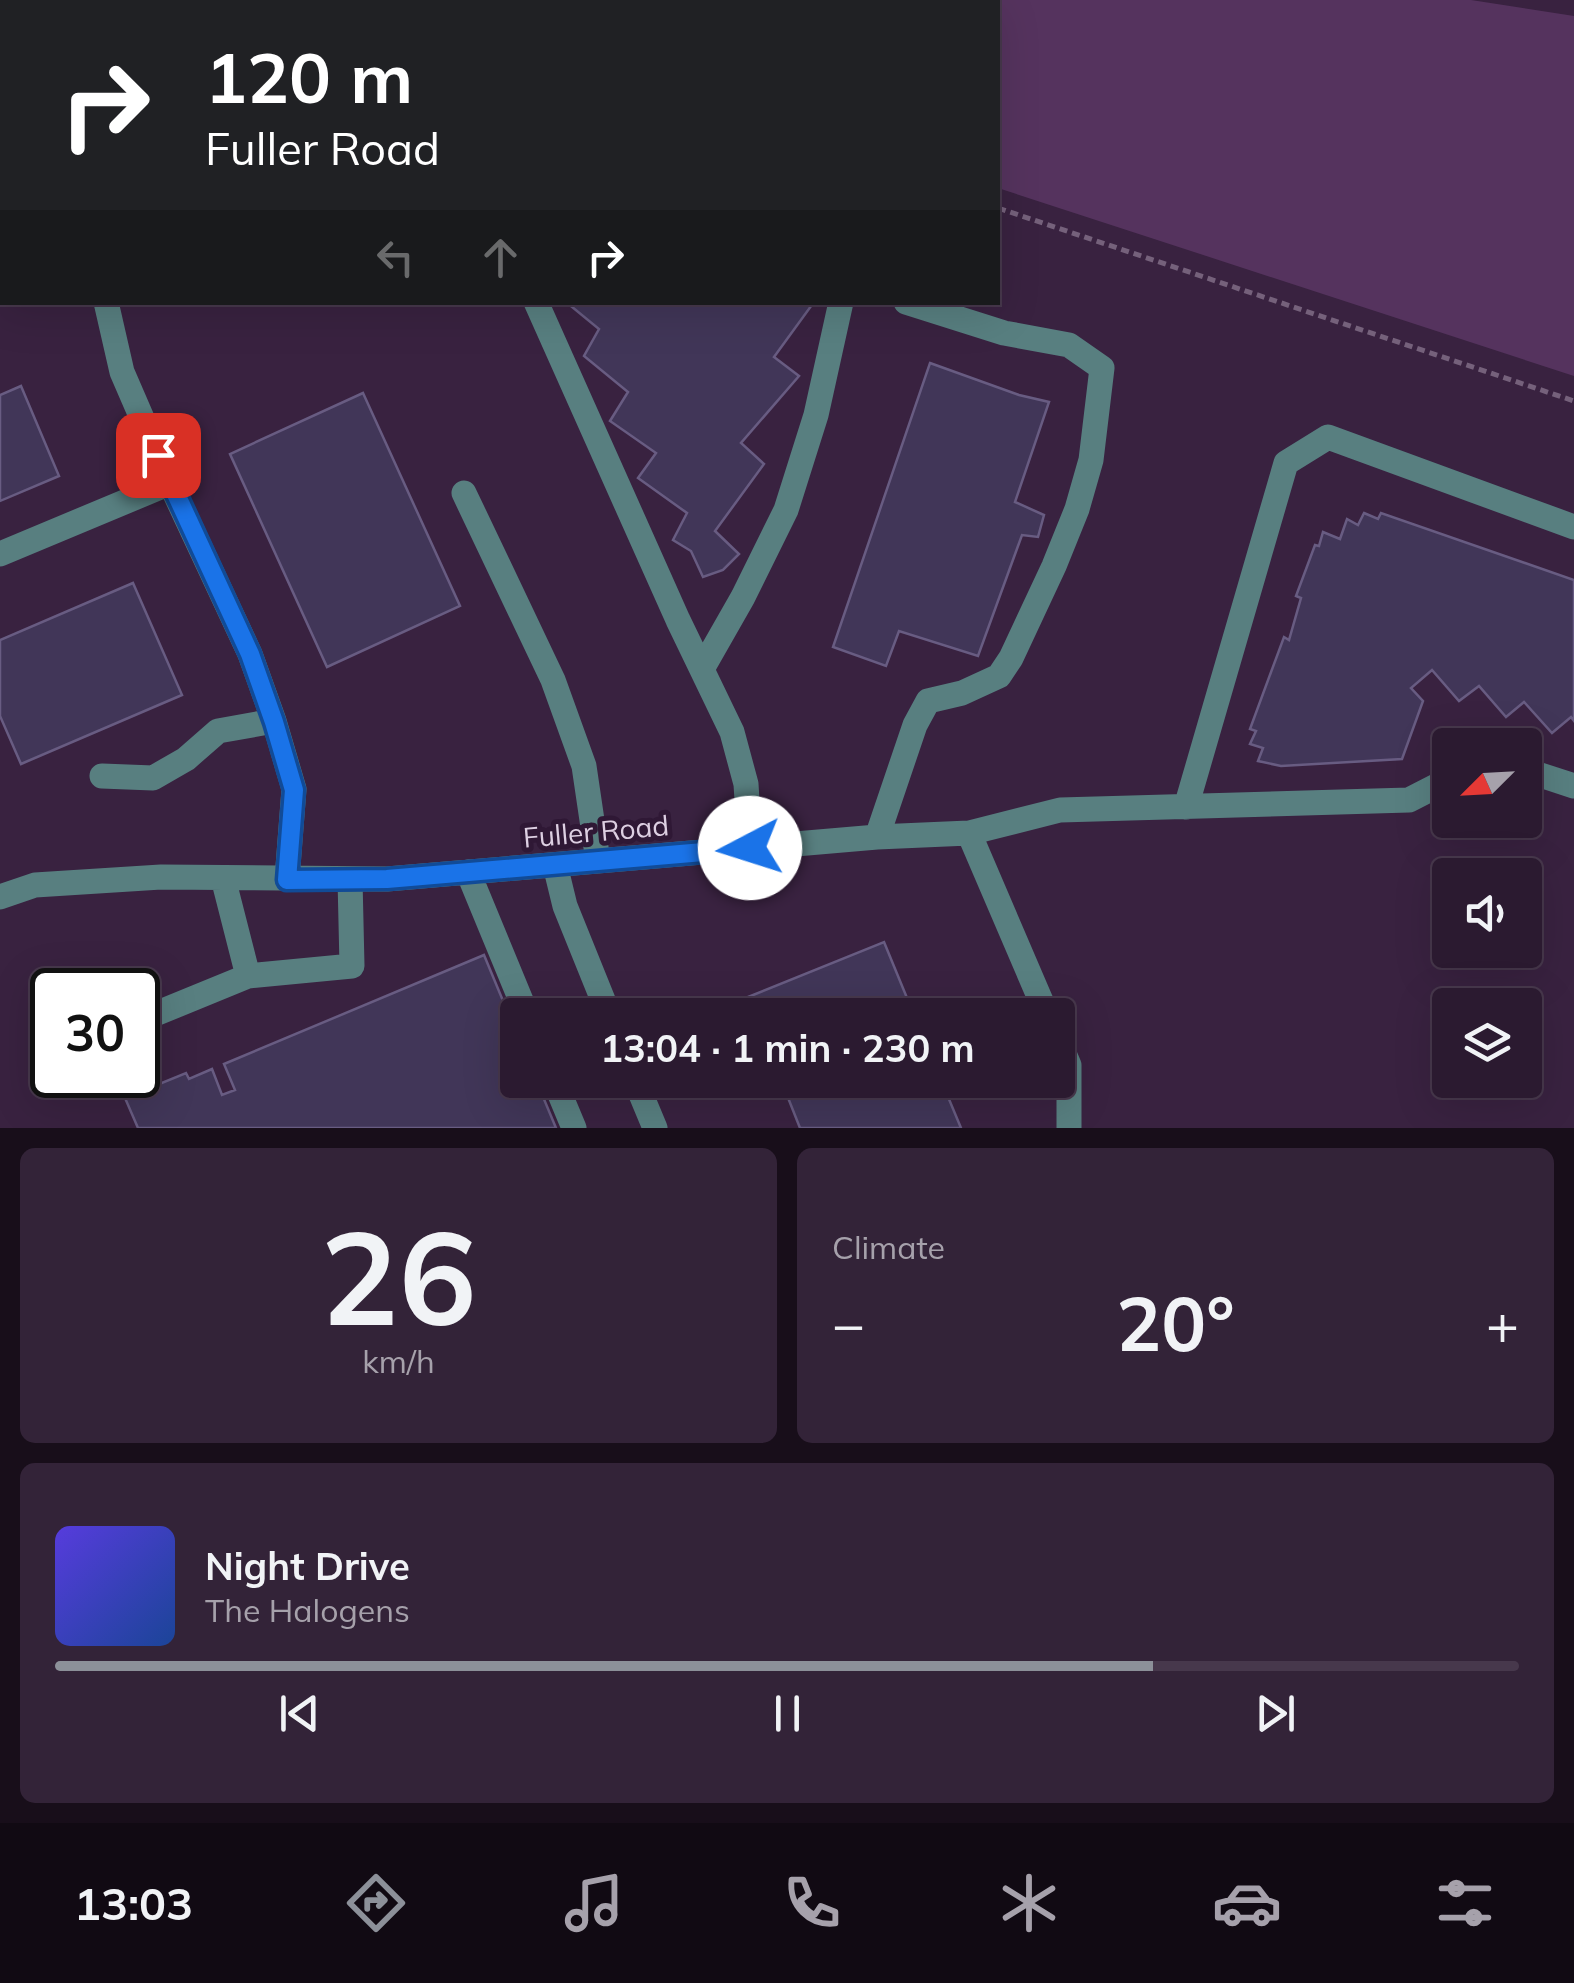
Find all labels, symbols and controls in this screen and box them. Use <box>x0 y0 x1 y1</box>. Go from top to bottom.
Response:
text: 120 m <box>205 33 413 121</box>
icon: right <box>40 40 170 170</box>
text: Fuller Road <box>205 120 440 176</box>
icon: left <box>368 230 423 285</box>
icon: ahead <box>473 230 528 285</box>
icon: right <box>578 230 633 285</box>
pin <box>116 413 201 498</box>
icon: arrive <box>131 428 186 483</box>
north arrow <box>1432 728 1542 838</box>
map controls <box>1432 728 1542 1098</box>
position arrow <box>698 796 802 900</box>
street label: Fuller Road <box>522 807 670 855</box>
button: sound <box>1432 858 1542 968</box>
speed limit sign: 30 <box>30 968 160 1098</box>
button: layers <box>1432 988 1542 1098</box>
text: 13:04 · 1 min · 230 m <box>600 1024 975 1072</box>
text: 26 <box>320 1194 477 1358</box>
text: Climate <box>832 1227 945 1267</box>
text: 20° <box>1116 1276 1235 1370</box>
text: − <box>832 1289 865 1358</box>
text: + <box>1486 1289 1519 1358</box>
text: km/h <box>362 1341 435 1381</box>
text: Night Drive <box>205 1542 410 1590</box>
text: The Halogens <box>205 1590 410 1630</box>
icon: previous <box>272 1686 327 1741</box>
icon: pause <box>760 1686 815 1741</box>
icon: next <box>1248 1686 1303 1741</box>
icon: directions <box>341 1868 411 1938</box>
icon: music <box>559 1868 629 1938</box>
icon: phone <box>777 1868 847 1938</box>
icon: climate <box>994 1868 1064 1938</box>
icon: car <box>1212 1868 1282 1938</box>
icon: filters <box>1430 1868 1500 1938</box>
text: 13:03 <box>74 1875 193 1931</box>

